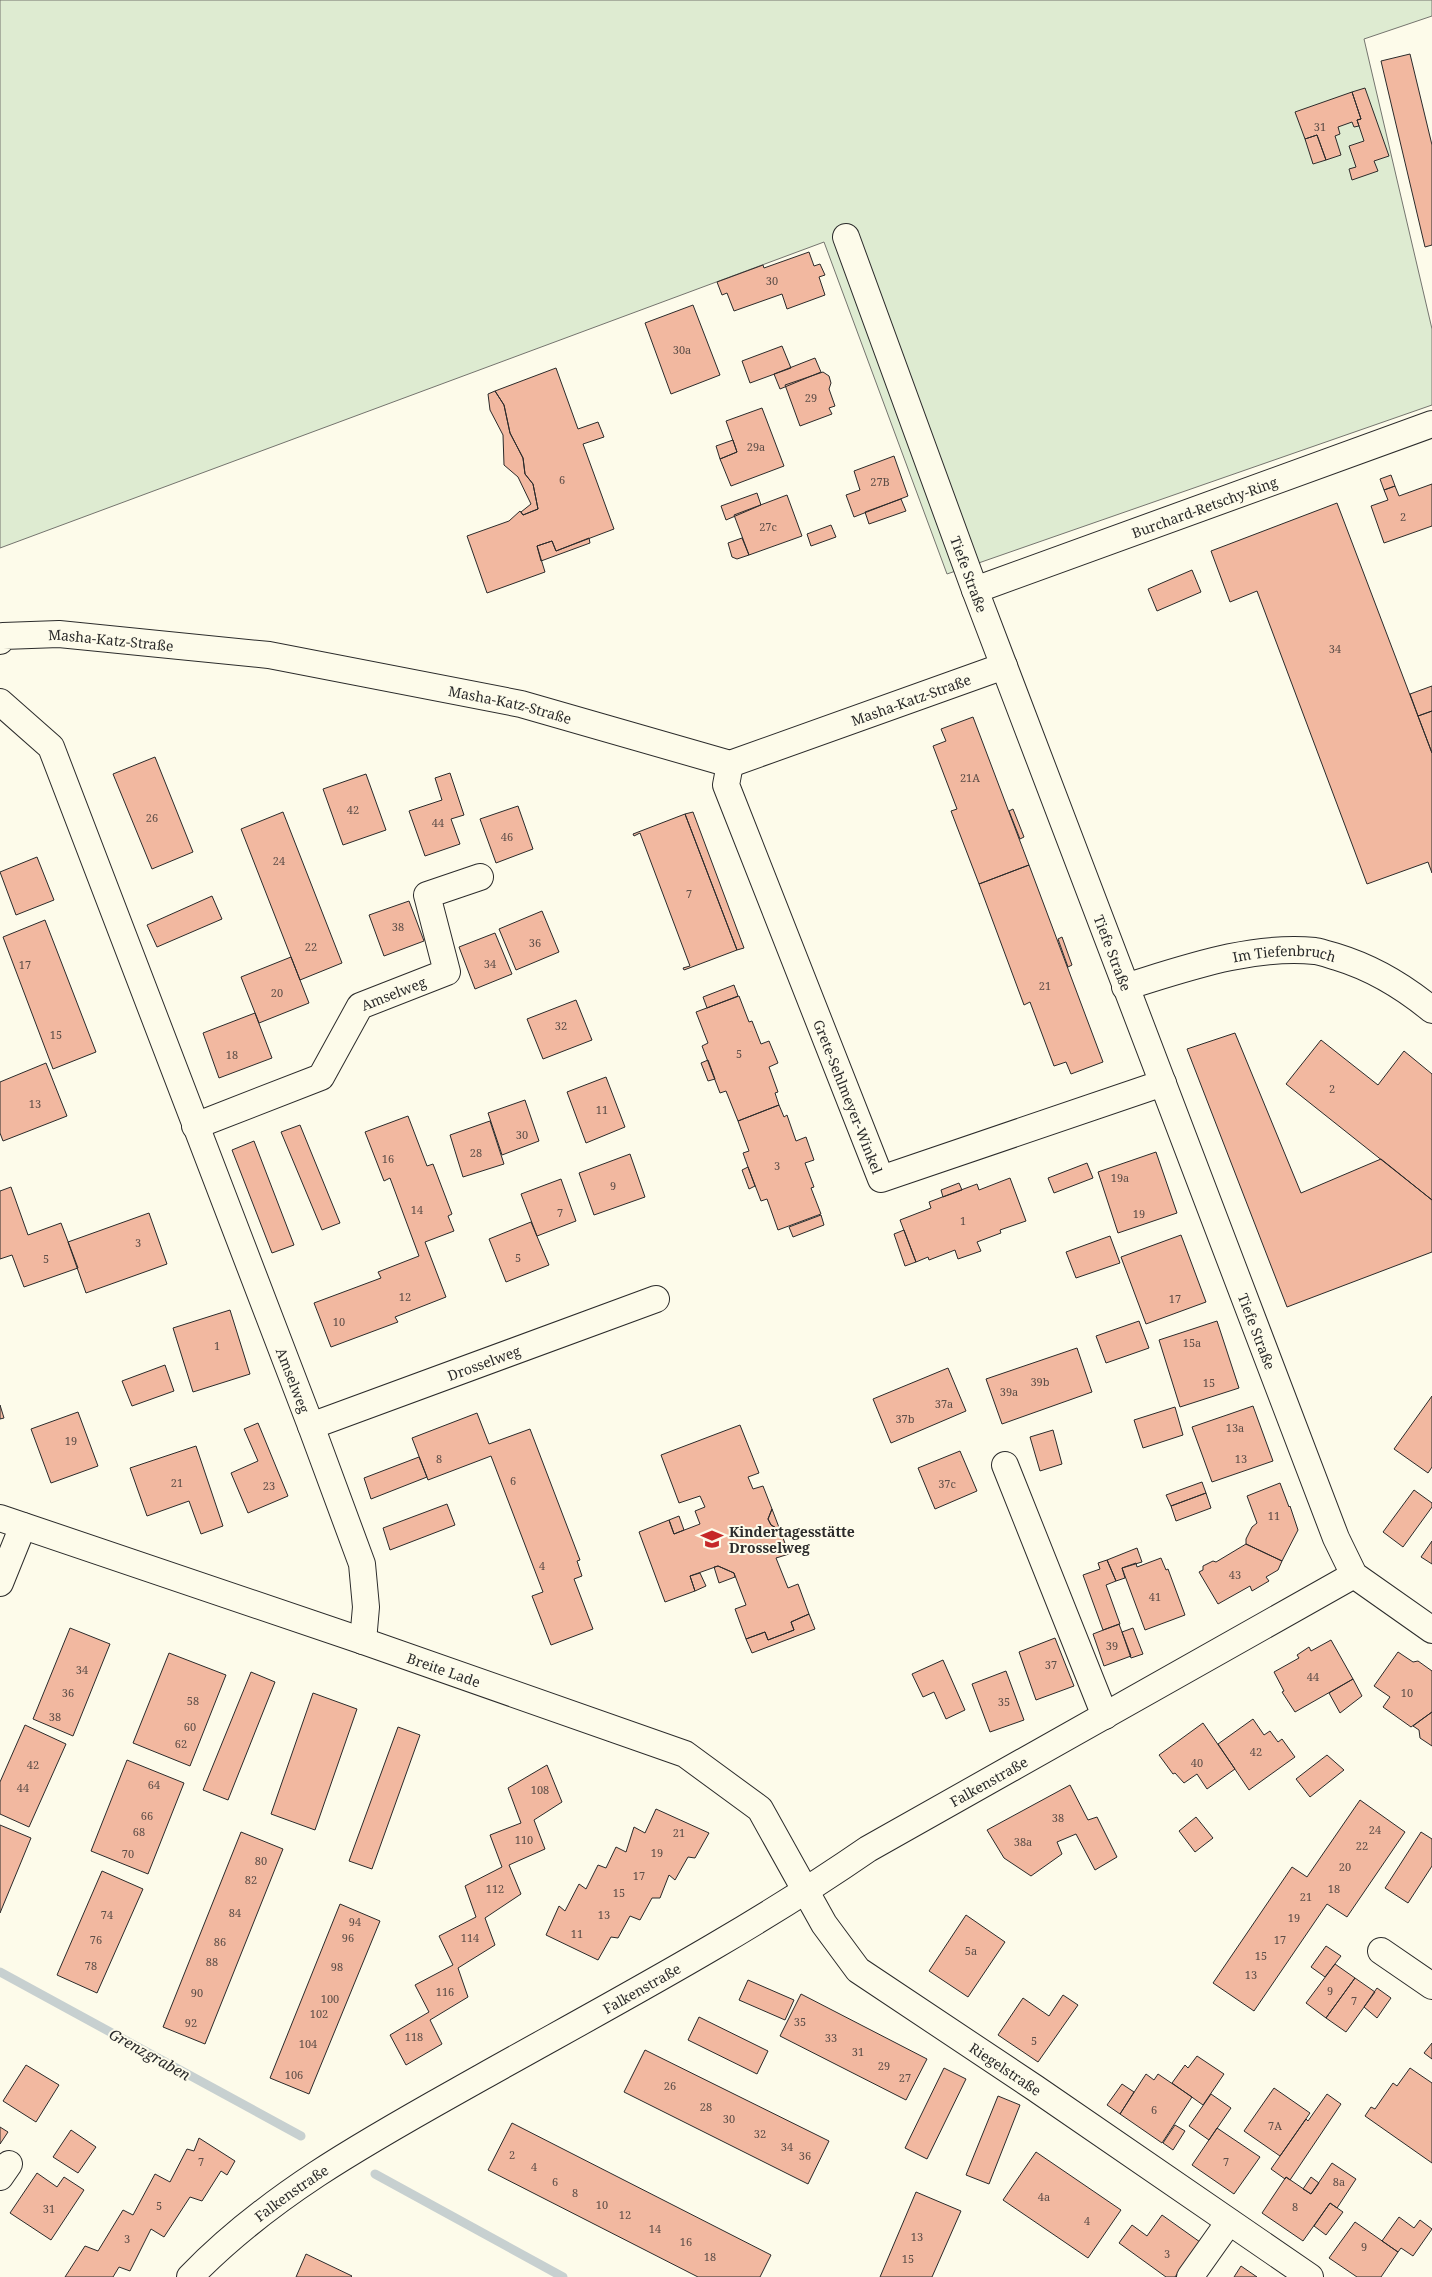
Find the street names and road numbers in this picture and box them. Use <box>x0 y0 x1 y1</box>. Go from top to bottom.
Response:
street label: Burchard-Retschy-Ring <box>1129 471 1280 542</box>
street label: Tiefe Straße <box>947 533 992 615</box>
street label: Masha-Katz-Straße <box>48 624 174 655</box>
street label: Masha-Katz-Straße <box>848 669 973 730</box>
street label: Masha-Katz-Straße <box>447 681 574 728</box>
street label: Tiefe Straße <box>1090 912 1136 994</box>
street label: Im Tiefenbruch <box>1231 941 1339 966</box>
street label: Amselweg <box>358 972 429 1014</box>
street label: Grete-Sehlmeyer-Winkel <box>810 1016 888 1177</box>
street label: Tiefe Straße <box>1234 1290 1280 1372</box>
street label: Drosselweg <box>444 1340 523 1385</box>
street label: Amselweg <box>272 1345 315 1416</box>
street label: Breite Lade <box>405 1648 483 1691</box>
street label: Falkenstraße <box>946 1752 1031 1811</box>
street label: Falkenstraße <box>599 1958 684 2017</box>
street label: Riegelstraße <box>966 2038 1046 2099</box>
street label: Falkenstraße <box>250 2160 332 2225</box>

